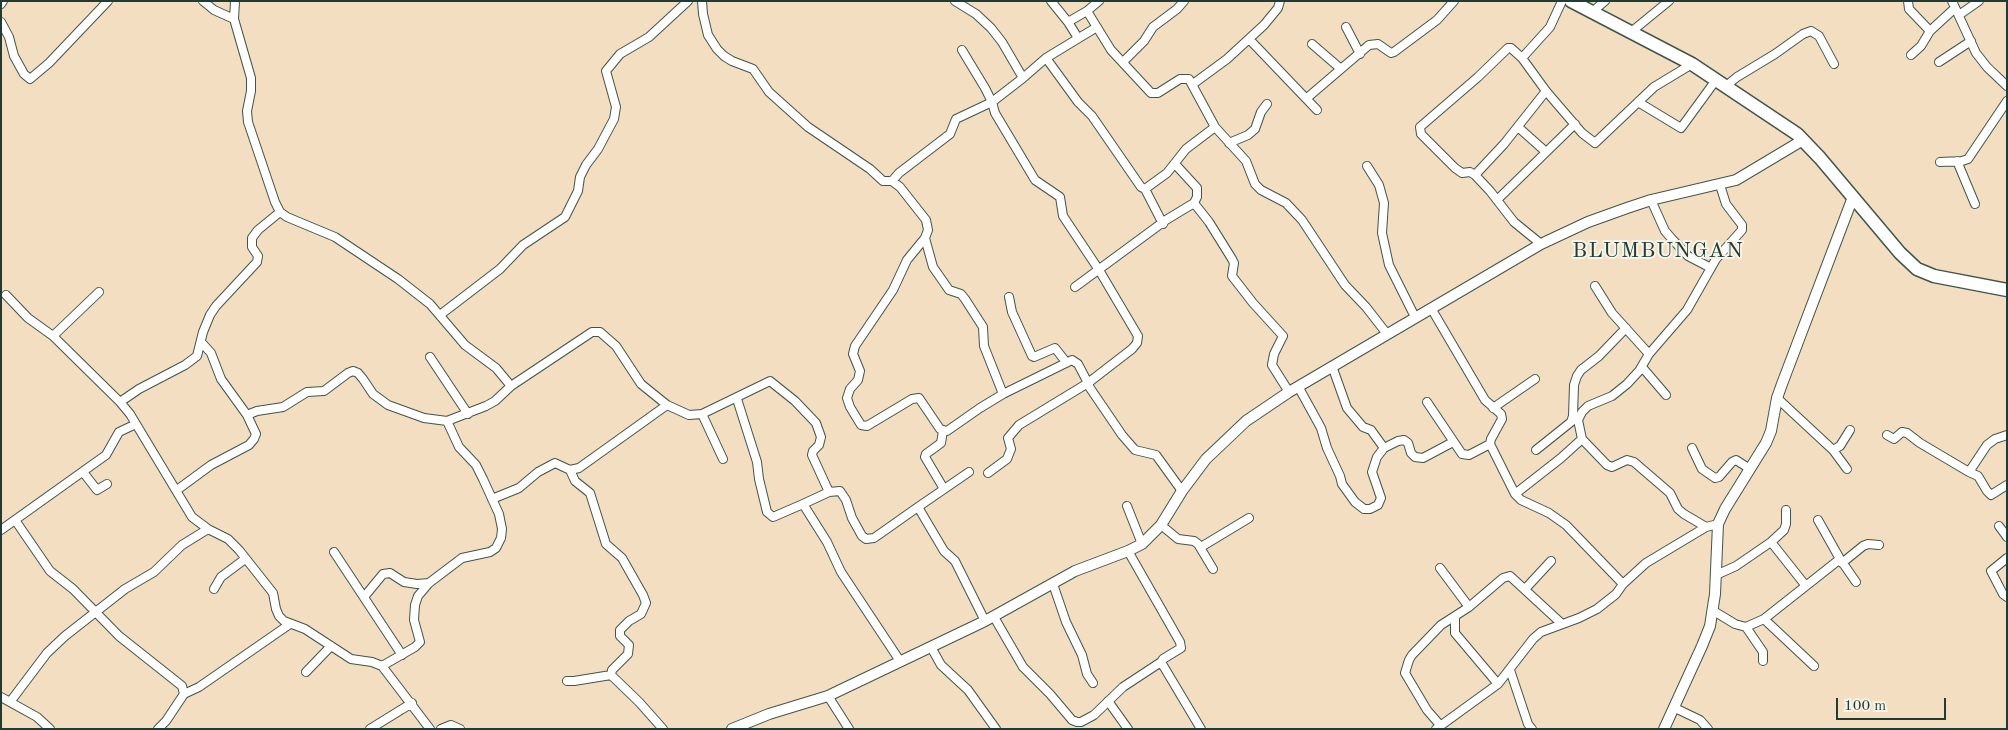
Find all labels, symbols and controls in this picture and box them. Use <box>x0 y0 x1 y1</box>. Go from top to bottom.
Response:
district label: BLUMBUNGAN <box>1571 238 1745 264</box>
scale bar <box>1838 688 1948 720</box>
text: 100 m <box>1844 699 1886 714</box>

